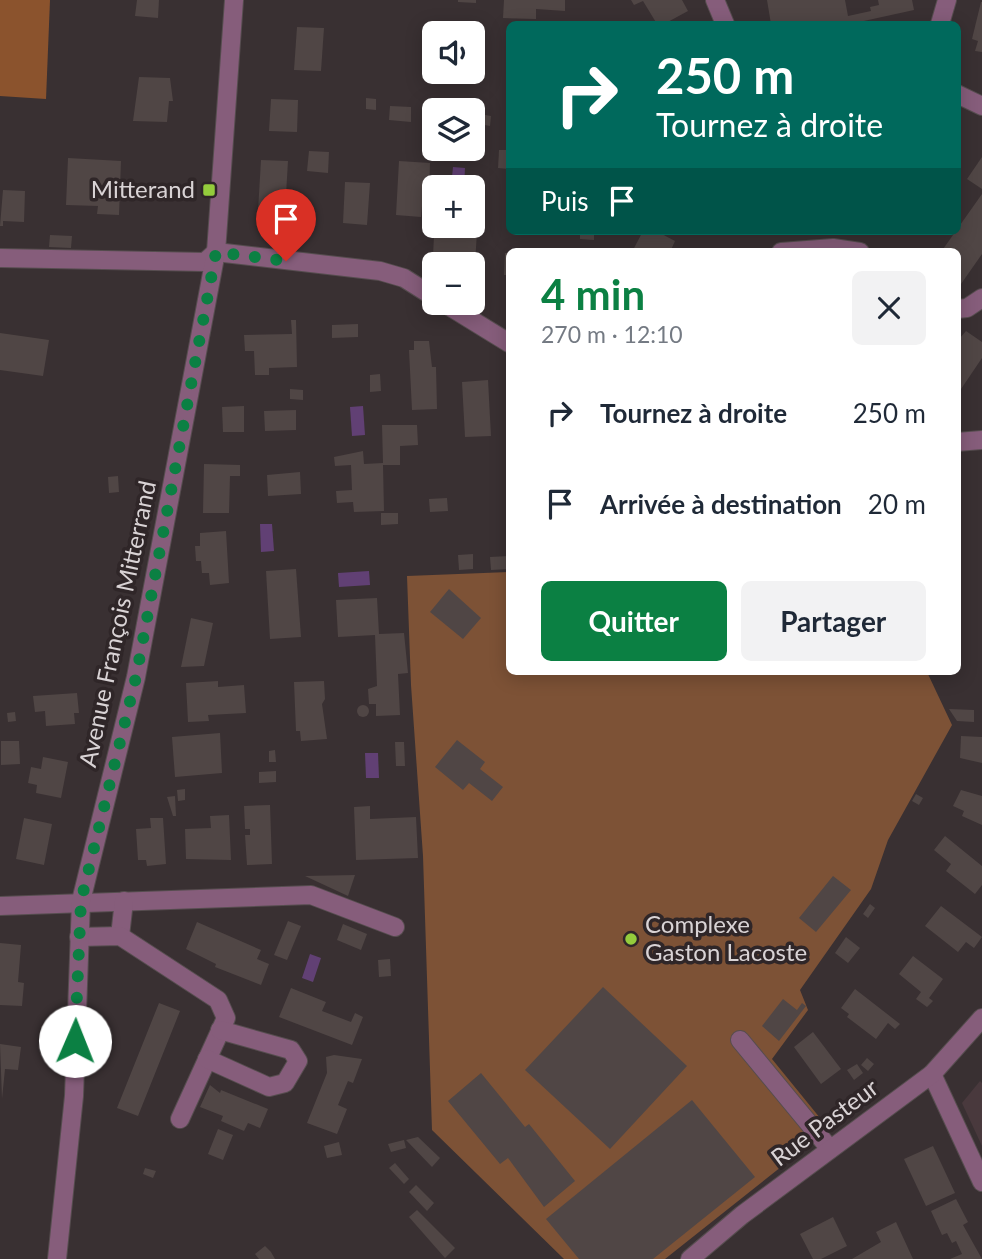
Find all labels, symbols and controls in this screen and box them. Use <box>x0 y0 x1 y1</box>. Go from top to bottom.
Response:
map controls <box>422 21 485 315</box>
button: sound <box>422 21 485 84</box>
text: 250 m <box>656 46 794 104</box>
icon: right <box>541 49 632 140</box>
button: layers <box>422 98 485 161</box>
text: Tournez à droite <box>656 105 883 144</box>
place label: Mitterand <box>91 174 195 203</box>
button: + <box>422 175 485 238</box>
marker: Mitterand <box>201 182 217 198</box>
icon: arrive <box>603 182 641 220</box>
text: Puis <box>541 185 589 217</box>
pin <box>256 189 316 261</box>
icon: arrive <box>267 200 305 238</box>
button: − <box>422 252 485 315</box>
text: 4 min <box>541 269 645 319</box>
button: close <box>852 271 926 345</box>
text: 270 m · 12:10 <box>541 320 683 348</box>
icon: right <box>541 394 579 432</box>
text: Tournez à droite <box>600 397 787 429</box>
text: 250 m <box>853 397 926 429</box>
street label: Avenue François Mitterrand <box>72 478 161 770</box>
icon: arrive <box>541 485 579 523</box>
text: Arrivée à destination <box>600 488 842 520</box>
text: 20 m <box>868 488 926 520</box>
button: Quitter <box>541 581 727 661</box>
button: Partager <box>741 581 926 661</box>
place label: Complexe Gaston Lacoste <box>645 909 807 966</box>
marker: Complexe Gaston Lacoste <box>623 931 639 947</box>
position arrow <box>38 1004 112 1078</box>
street label: Rue Pasteur <box>765 1072 884 1171</box>

